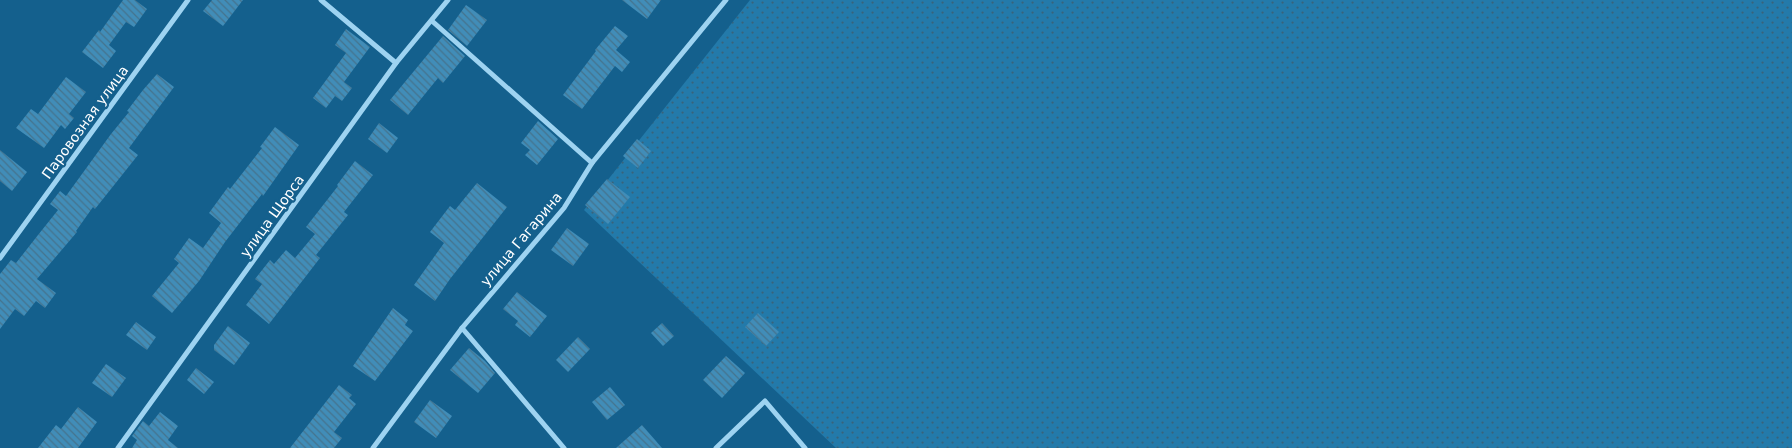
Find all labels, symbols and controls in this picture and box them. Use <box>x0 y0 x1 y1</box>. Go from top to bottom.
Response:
street label: Паровозная улица <box>39 62 131 182</box>
street label: улица Щорса <box>237 172 307 260</box>
street label: улица Гагарина <box>477 189 565 289</box>

